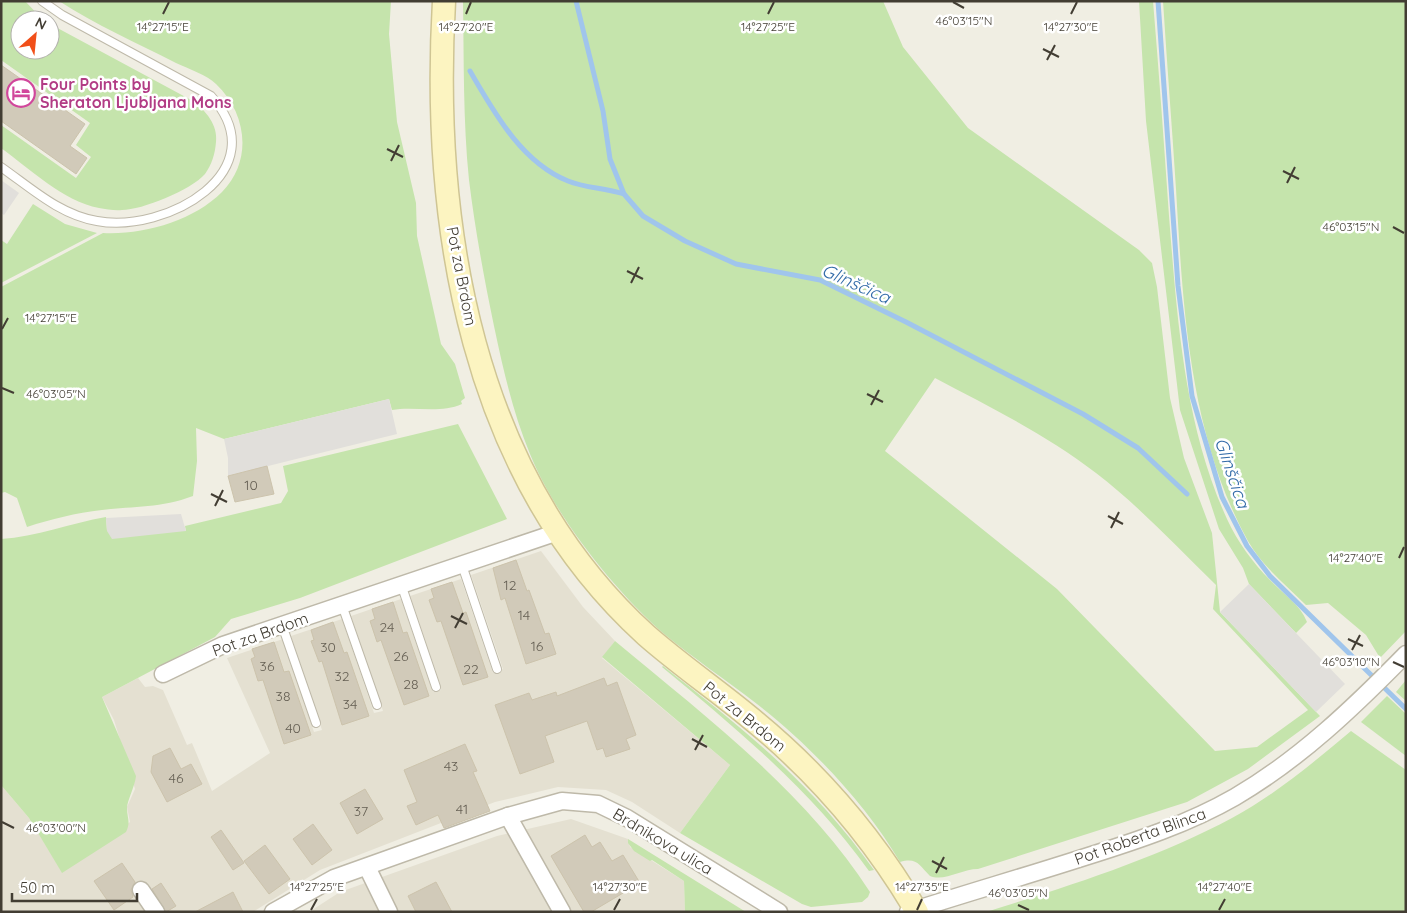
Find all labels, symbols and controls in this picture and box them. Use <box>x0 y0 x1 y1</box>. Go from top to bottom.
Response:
north arrow <box>10 10 60 60</box>
text: N <box>32 13 50 34</box>
text: 46°03'15"N <box>936 13 992 28</box>
text: 14°27'15"E <box>137 19 189 34</box>
text: 14°27'20"E <box>439 19 494 34</box>
text: 14°27'25"E <box>741 19 795 34</box>
text: 14°27'30"E <box>1044 19 1098 34</box>
place label: Four Points by Sheraton Ljubljana Mons <box>40 74 232 112</box>
hotel icon: Four Points by Sheraton Ljubljana Mons <box>6 78 36 108</box>
text: 46°03'15"N <box>1323 219 1379 234</box>
street label: Pot za Brdom <box>443 225 481 327</box>
water label: Glinščica <box>818 258 895 309</box>
text: 14°27'15"E <box>25 310 77 325</box>
text: 46°03'05"N <box>26 386 86 401</box>
water label: Glinščica <box>1210 435 1256 512</box>
house number: 10 <box>244 476 258 494</box>
text: 14°27'40"E <box>1329 550 1383 565</box>
house number: 12 <box>504 576 517 594</box>
house number: 14 <box>518 606 530 624</box>
street label: Pot za Brdom <box>209 607 311 661</box>
house number: 24 <box>380 618 394 636</box>
house number: 16 <box>531 637 544 655</box>
house number: 30 <box>320 638 336 656</box>
house number: 26 <box>393 647 409 665</box>
text: 46°03'10"N <box>1322 654 1380 669</box>
house number: 36 <box>260 657 275 675</box>
house number: 22 <box>463 660 479 678</box>
house number: 32 <box>334 667 350 685</box>
house number: 28 <box>403 675 419 693</box>
street label: Pot za Brdom <box>700 677 790 755</box>
house number: 38 <box>276 687 290 705</box>
house number: 34 <box>343 695 357 713</box>
house number: 40 <box>285 719 301 737</box>
house number: 43 <box>444 757 458 775</box>
house number: 46 <box>169 769 184 787</box>
house number: 41 <box>456 800 468 818</box>
house number: 37 <box>354 802 368 820</box>
street label: Brdnikova ulica <box>609 803 717 879</box>
street label: Pot Roberta Blinca <box>1072 803 1208 869</box>
text: 46°03'00"N <box>26 820 86 835</box>
scale bar <box>12 870 138 902</box>
text: 50 m <box>20 878 55 897</box>
text: 14°27'25"E <box>290 879 344 894</box>
text: 14°27'30"E <box>593 879 647 894</box>
text: 14°27'35"E <box>895 879 949 894</box>
text: 14°27'40"E <box>1198 879 1252 894</box>
text: 46°03'05"N <box>988 885 1048 900</box>

